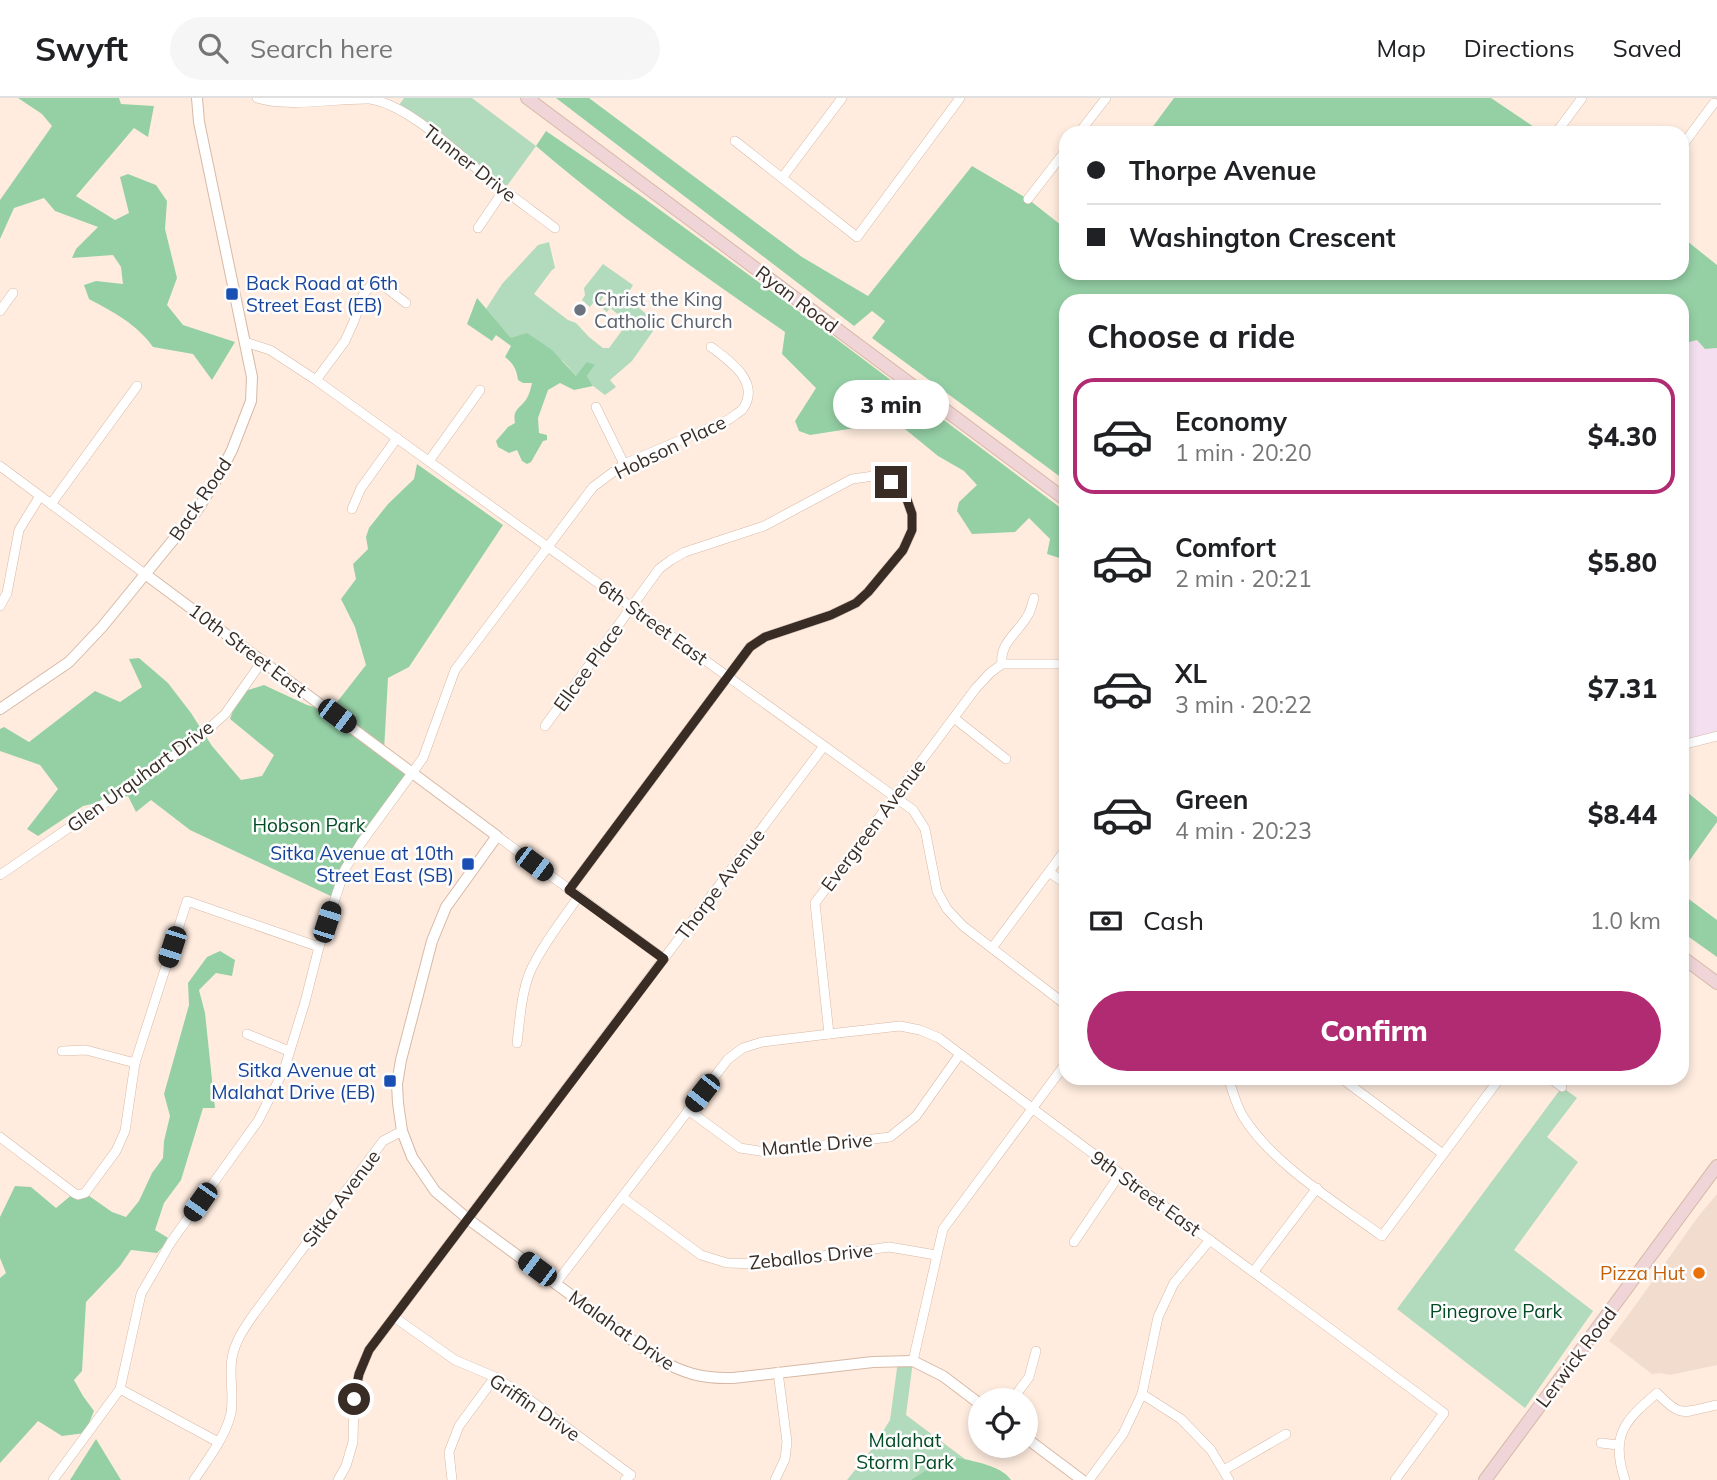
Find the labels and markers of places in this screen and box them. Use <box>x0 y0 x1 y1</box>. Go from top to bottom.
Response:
place label: Back Road at 6th Street East (EB) <box>246 271 398 317</box>
marker: Back Road at 6th Street East (EB) <box>224 286 240 302</box>
place label: Christ the King Catholic Church <box>594 287 733 333</box>
marker: Christ the King Catholic Church <box>572 302 588 318</box>
place label: Sitka Avenue at 10th Street East (SB) <box>270 841 454 887</box>
marker: Sitka Avenue at 10th Street East (SB) <box>460 856 476 872</box>
place label: Sitka Avenue at Malahat Drive (EB) <box>211 1058 376 1104</box>
marker: Sitka Avenue at Malahat Drive (EB) <box>382 1073 398 1089</box>
place label: Pizza Hut <box>1600 1261 1685 1285</box>
marker: Pizza Hut <box>1691 1265 1707 1281</box>

